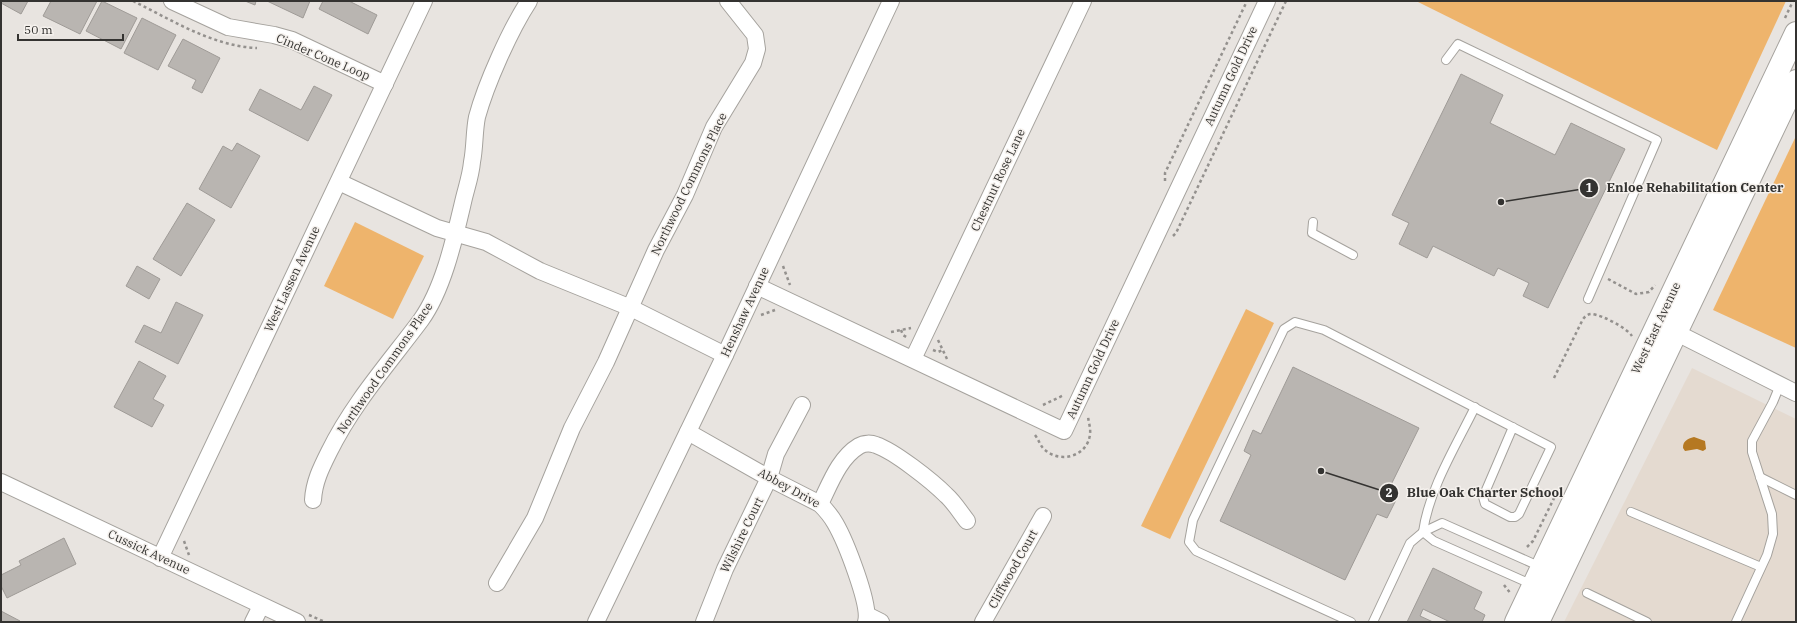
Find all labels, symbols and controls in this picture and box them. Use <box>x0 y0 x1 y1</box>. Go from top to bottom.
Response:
scale bar <box>18 16 123 42</box>
text: 50 m <box>24 22 53 37</box>
street label: Autumn Gold Drive <box>1201 24 1260 128</box>
street label: Cinder Cone Loop <box>274 30 372 83</box>
street label: Northwood Commons Place <box>647 110 730 258</box>
street label: Chestnut Rose Lane <box>967 126 1028 233</box>
callout: Enloe Rehabilitation Center <box>1579 175 1792 200</box>
text: Enloe Rehabilitation Center <box>1607 179 1784 196</box>
text: 1 <box>1585 180 1593 195</box>
street label: West Lassen Avenue <box>261 224 323 334</box>
street label: Henshaw Avenue <box>717 264 772 359</box>
street label: West East Avenue <box>1628 280 1683 376</box>
street label: Northwood Commons Place <box>333 299 436 436</box>
street label: Autumn Gold Drive <box>1063 317 1122 421</box>
street label: Abbey Drive <box>756 464 823 511</box>
callout: Blue Oak Charter School <box>1379 480 1571 505</box>
text: Blue Oak Charter School <box>1407 484 1563 501</box>
text: 2 <box>1385 485 1393 500</box>
street label: Wilshire Court <box>717 495 766 575</box>
street label: Cussick Avenue <box>106 526 193 577</box>
street label: Cliffwood Court <box>985 527 1040 611</box>

